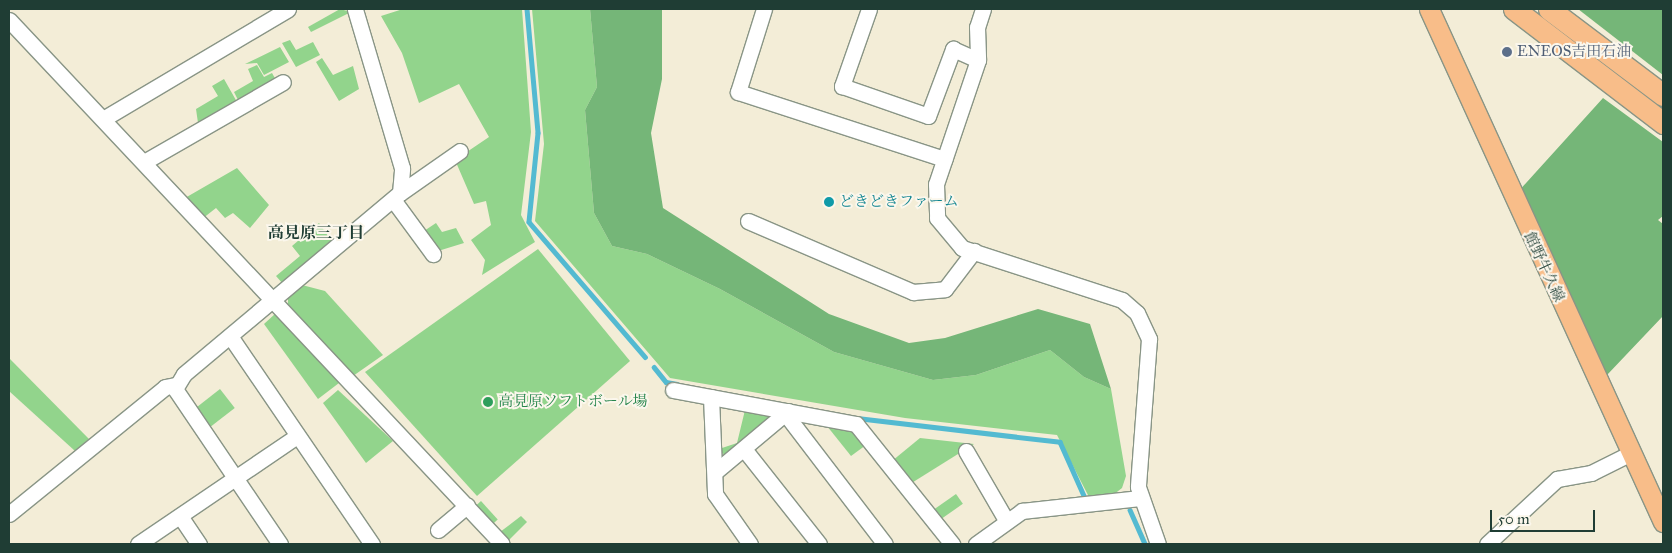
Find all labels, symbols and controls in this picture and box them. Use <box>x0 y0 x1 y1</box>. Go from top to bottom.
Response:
place label: ENEOS吉田石油 <box>1517 43 1631 61</box>
marker: ENEOS吉田石油 <box>1501 46 1513 58</box>
place label: どきどきファーム <box>839 193 959 211</box>
marker: どきどきファーム <box>823 196 835 208</box>
district label: 高見原三丁目 <box>268 223 364 243</box>
street label: 館野牛久線 <box>1520 229 1568 305</box>
place label: 高見原ソフトボール場 <box>498 393 648 411</box>
marker: 高見原ソフトボール場 <box>482 396 494 408</box>
scale bar <box>1492 500 1597 532</box>
text: 50 m <box>1498 510 1530 528</box>

